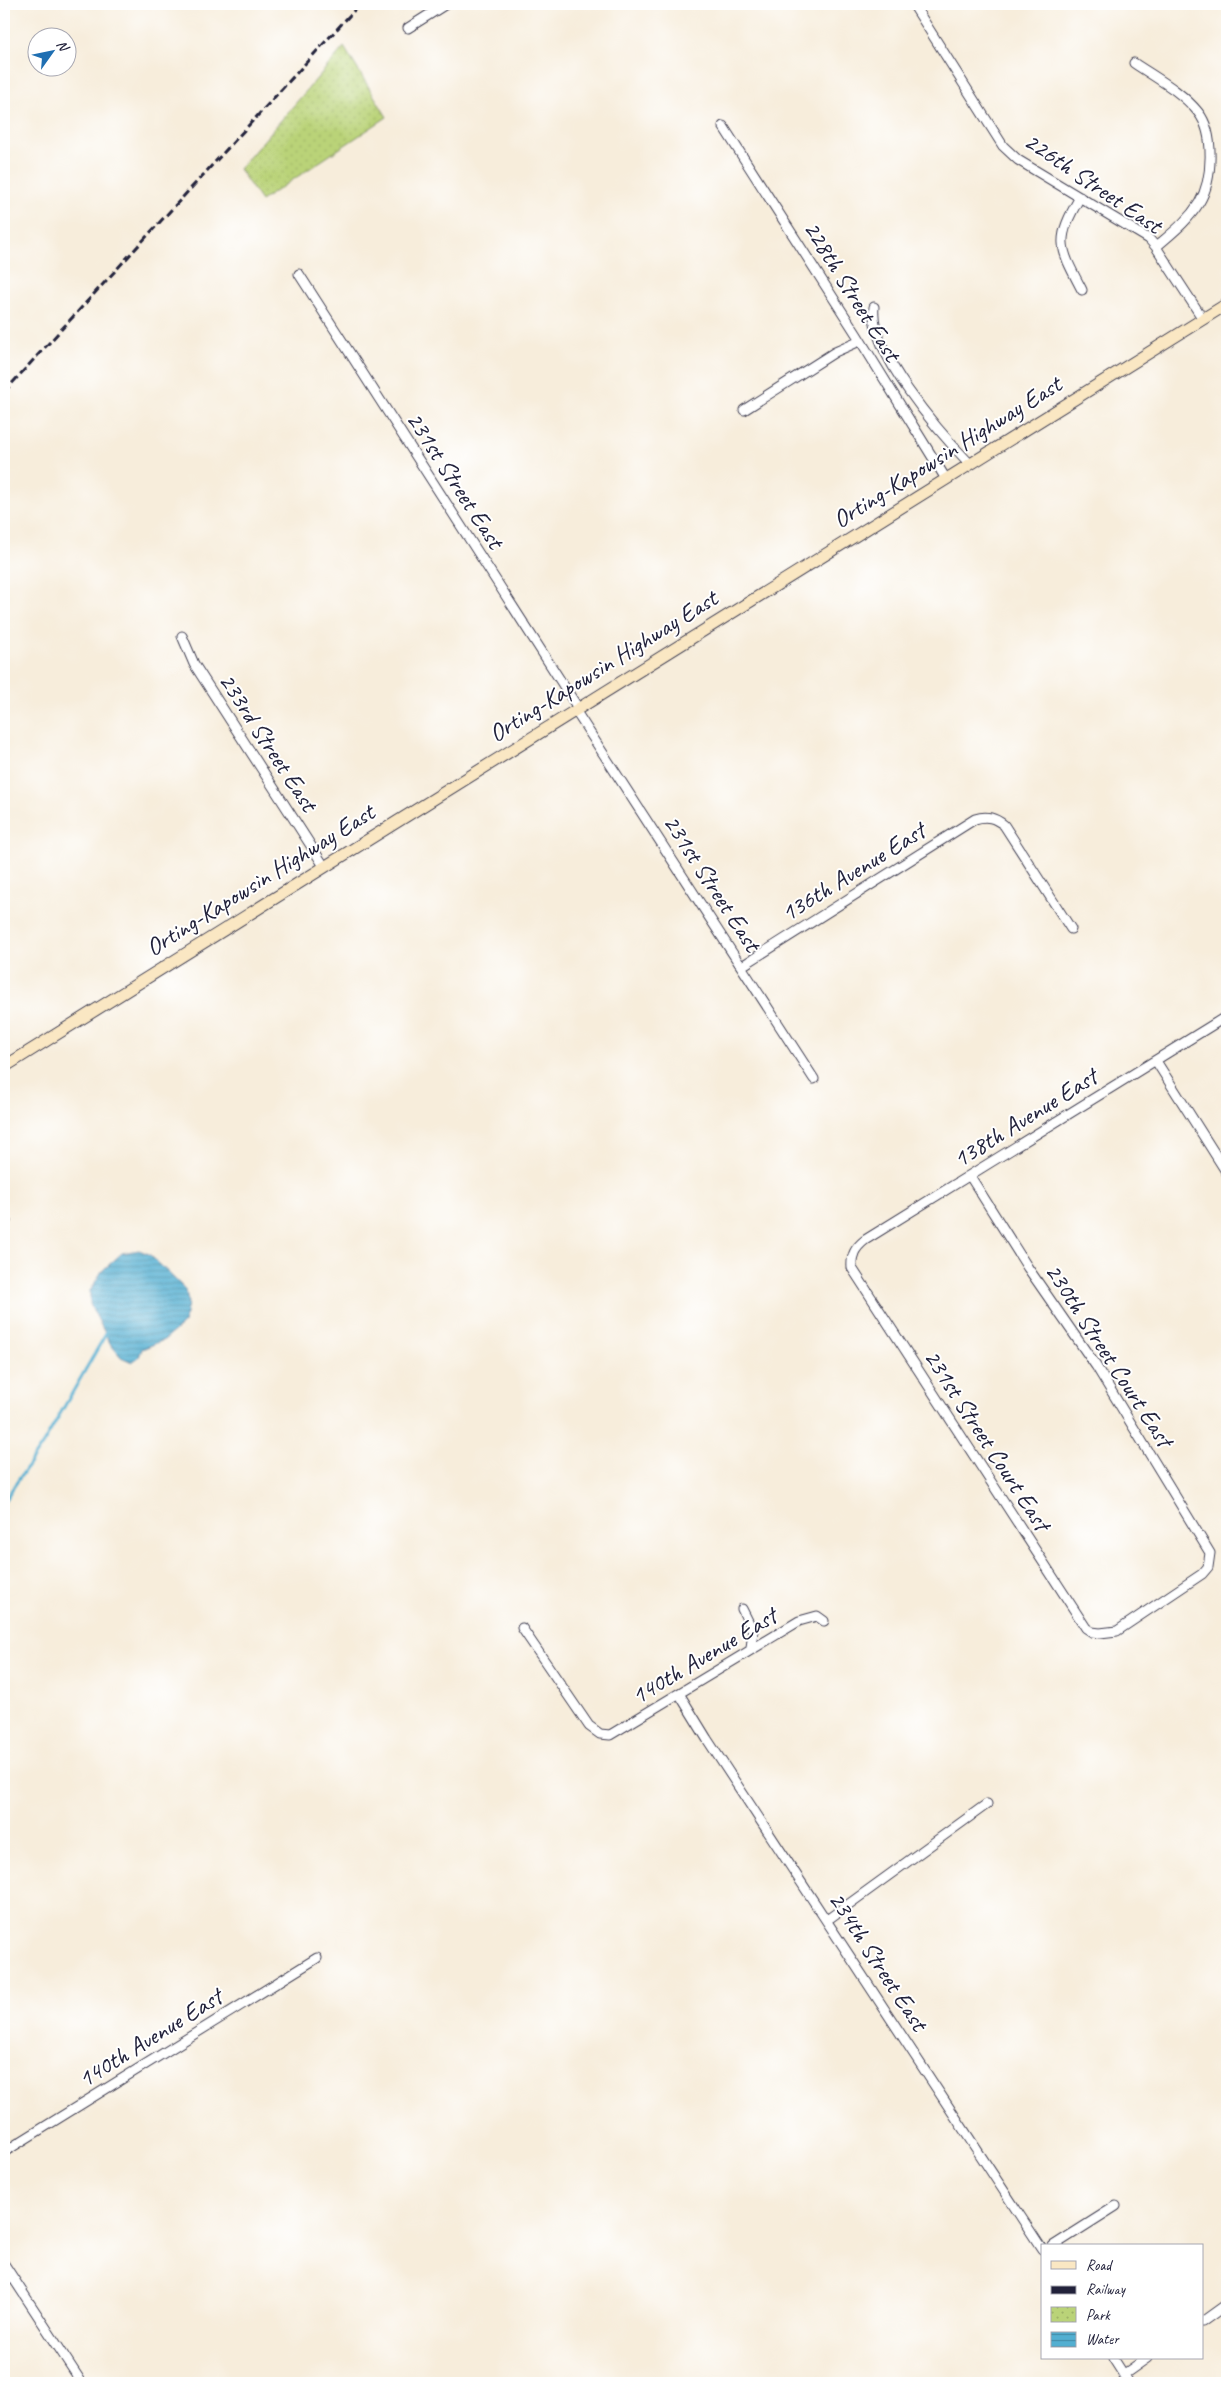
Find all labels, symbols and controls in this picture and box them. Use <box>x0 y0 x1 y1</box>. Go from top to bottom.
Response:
north arrow <box>28 28 78 78</box>
text: N <box>53 37 73 55</box>
street label: 226th Street East <box>1018 125 1170 242</box>
street label: 228th Street East <box>796 215 909 370</box>
street label: Orting-Kapowsin Highway East <box>827 367 1070 535</box>
street label: 231st Street East <box>399 405 513 557</box>
street label: Orting-Kapowsin Highway East <box>483 581 726 749</box>
street label: 233rd Street East <box>211 667 326 820</box>
street label: Orting-Kapowsin Highway East <box>140 795 383 963</box>
street label: 231st Street East <box>656 808 770 960</box>
street label: 136th Avenue East <box>775 813 934 929</box>
street label: 138th Avenue East <box>947 1059 1106 1175</box>
street label: 230th Street Court East <box>1038 1257 1182 1456</box>
street label: 231st Street Court East <box>916 1343 1060 1540</box>
street label: 140th Avenue East <box>625 1598 786 1712</box>
street label: 234th Street East <box>821 1885 936 2039</box>
street label: 140th Avenue East <box>72 1979 231 2095</box>
legend <box>1041 2244 1204 2360</box>
text: Road <box>1086 2256 1113 2275</box>
text: Railway <box>1086 2280 1127 2299</box>
text: Park <box>1086 2306 1111 2325</box>
text: Water <box>1086 2330 1120 2349</box>

